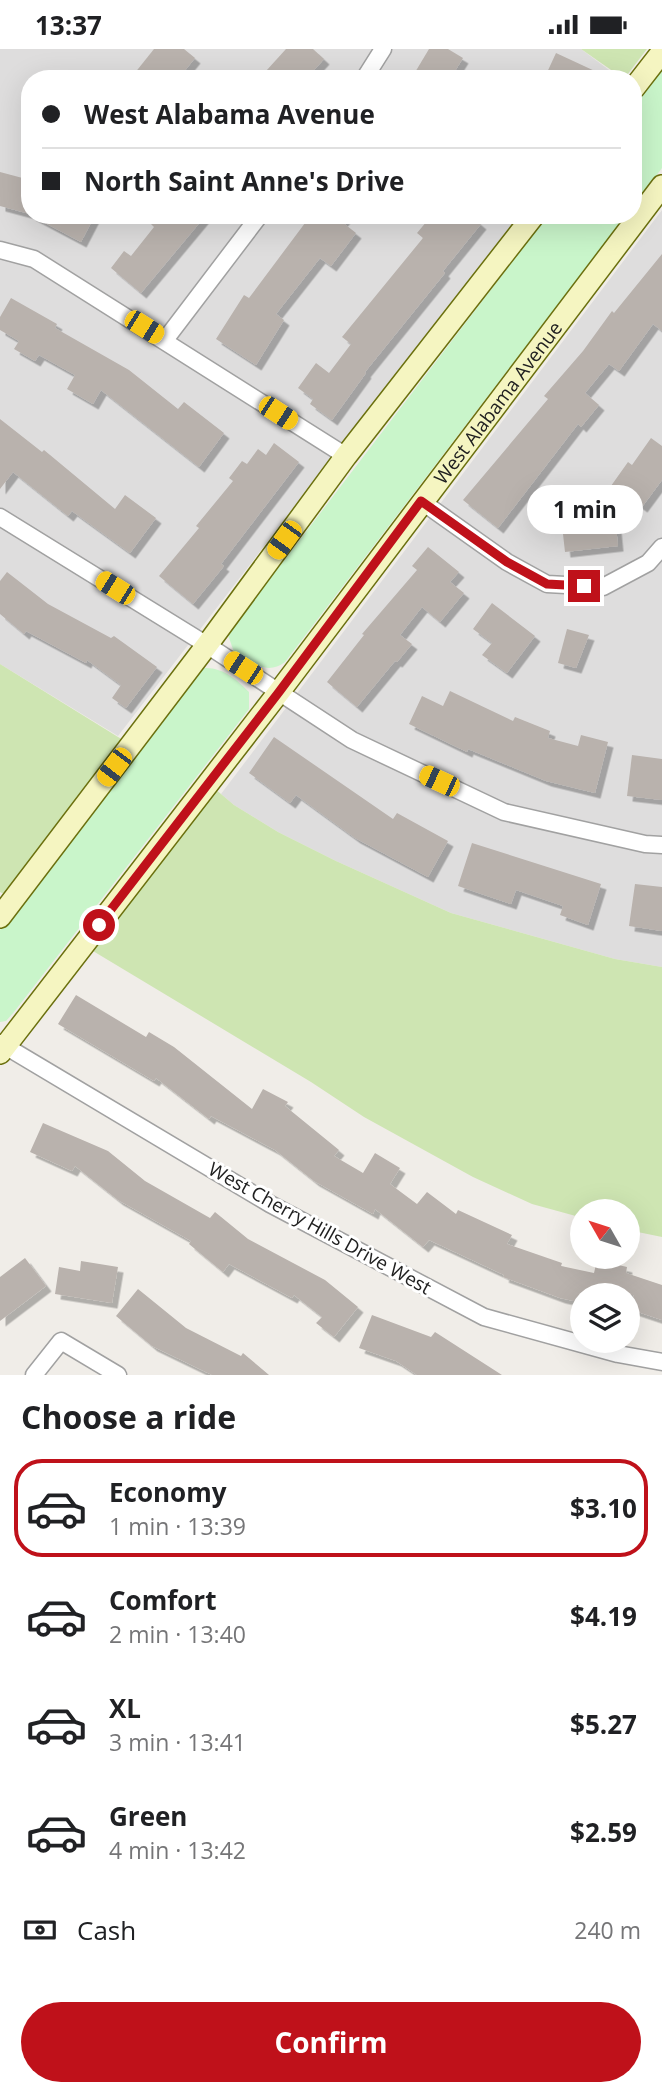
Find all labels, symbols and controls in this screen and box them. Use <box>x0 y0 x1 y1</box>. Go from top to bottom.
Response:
text: 13:37 <box>35 7 102 43</box>
text: West Alabama Avenue <box>84 96 375 132</box>
text: North Saint Anne's Drive <box>84 163 404 199</box>
car <box>121 307 168 347</box>
street label: West Alabama Avenue <box>428 316 568 489</box>
car <box>255 393 302 433</box>
callout: 1 min <box>526 484 642 533</box>
text: 1 min <box>553 493 617 525</box>
car <box>264 517 305 563</box>
car <box>92 568 139 608</box>
route end <box>568 570 600 602</box>
car <box>220 648 267 688</box>
car <box>93 744 136 790</box>
car <box>416 763 463 799</box>
route start <box>83 909 115 941</box>
street label: West Cherry Hills Drive West <box>204 1156 436 1300</box>
north arrow <box>570 1199 640 1269</box>
map controls <box>570 1199 640 1353</box>
button: layers <box>570 1283 640 1353</box>
text: Choose a ride <box>21 1395 236 1438</box>
text: Economy <box>109 1474 227 1510</box>
icon: car <box>25 1477 88 1540</box>
text: $3.10 <box>570 1490 637 1526</box>
text: 1 min · 13:39 <box>109 1510 246 1542</box>
text: Comfort <box>109 1582 216 1618</box>
icon: car <box>25 1585 88 1648</box>
text: $4.19 <box>570 1598 637 1634</box>
text: 2 min · 13:40 <box>109 1618 246 1650</box>
text: XL <box>109 1690 141 1726</box>
icon: car <box>25 1693 88 1756</box>
text: $5.27 <box>570 1706 637 1742</box>
text: 3 min · 13:41 <box>109 1726 246 1758</box>
text: Green <box>109 1798 187 1834</box>
icon: car <box>25 1801 88 1864</box>
text: $2.59 <box>570 1814 637 1850</box>
text: 4 min · 13:42 <box>109 1834 246 1866</box>
icon: cash <box>21 1911 59 1949</box>
text: Cash <box>77 1912 136 1948</box>
text: 240 m <box>574 1914 641 1946</box>
button: Confirm <box>21 2002 641 2082</box>

